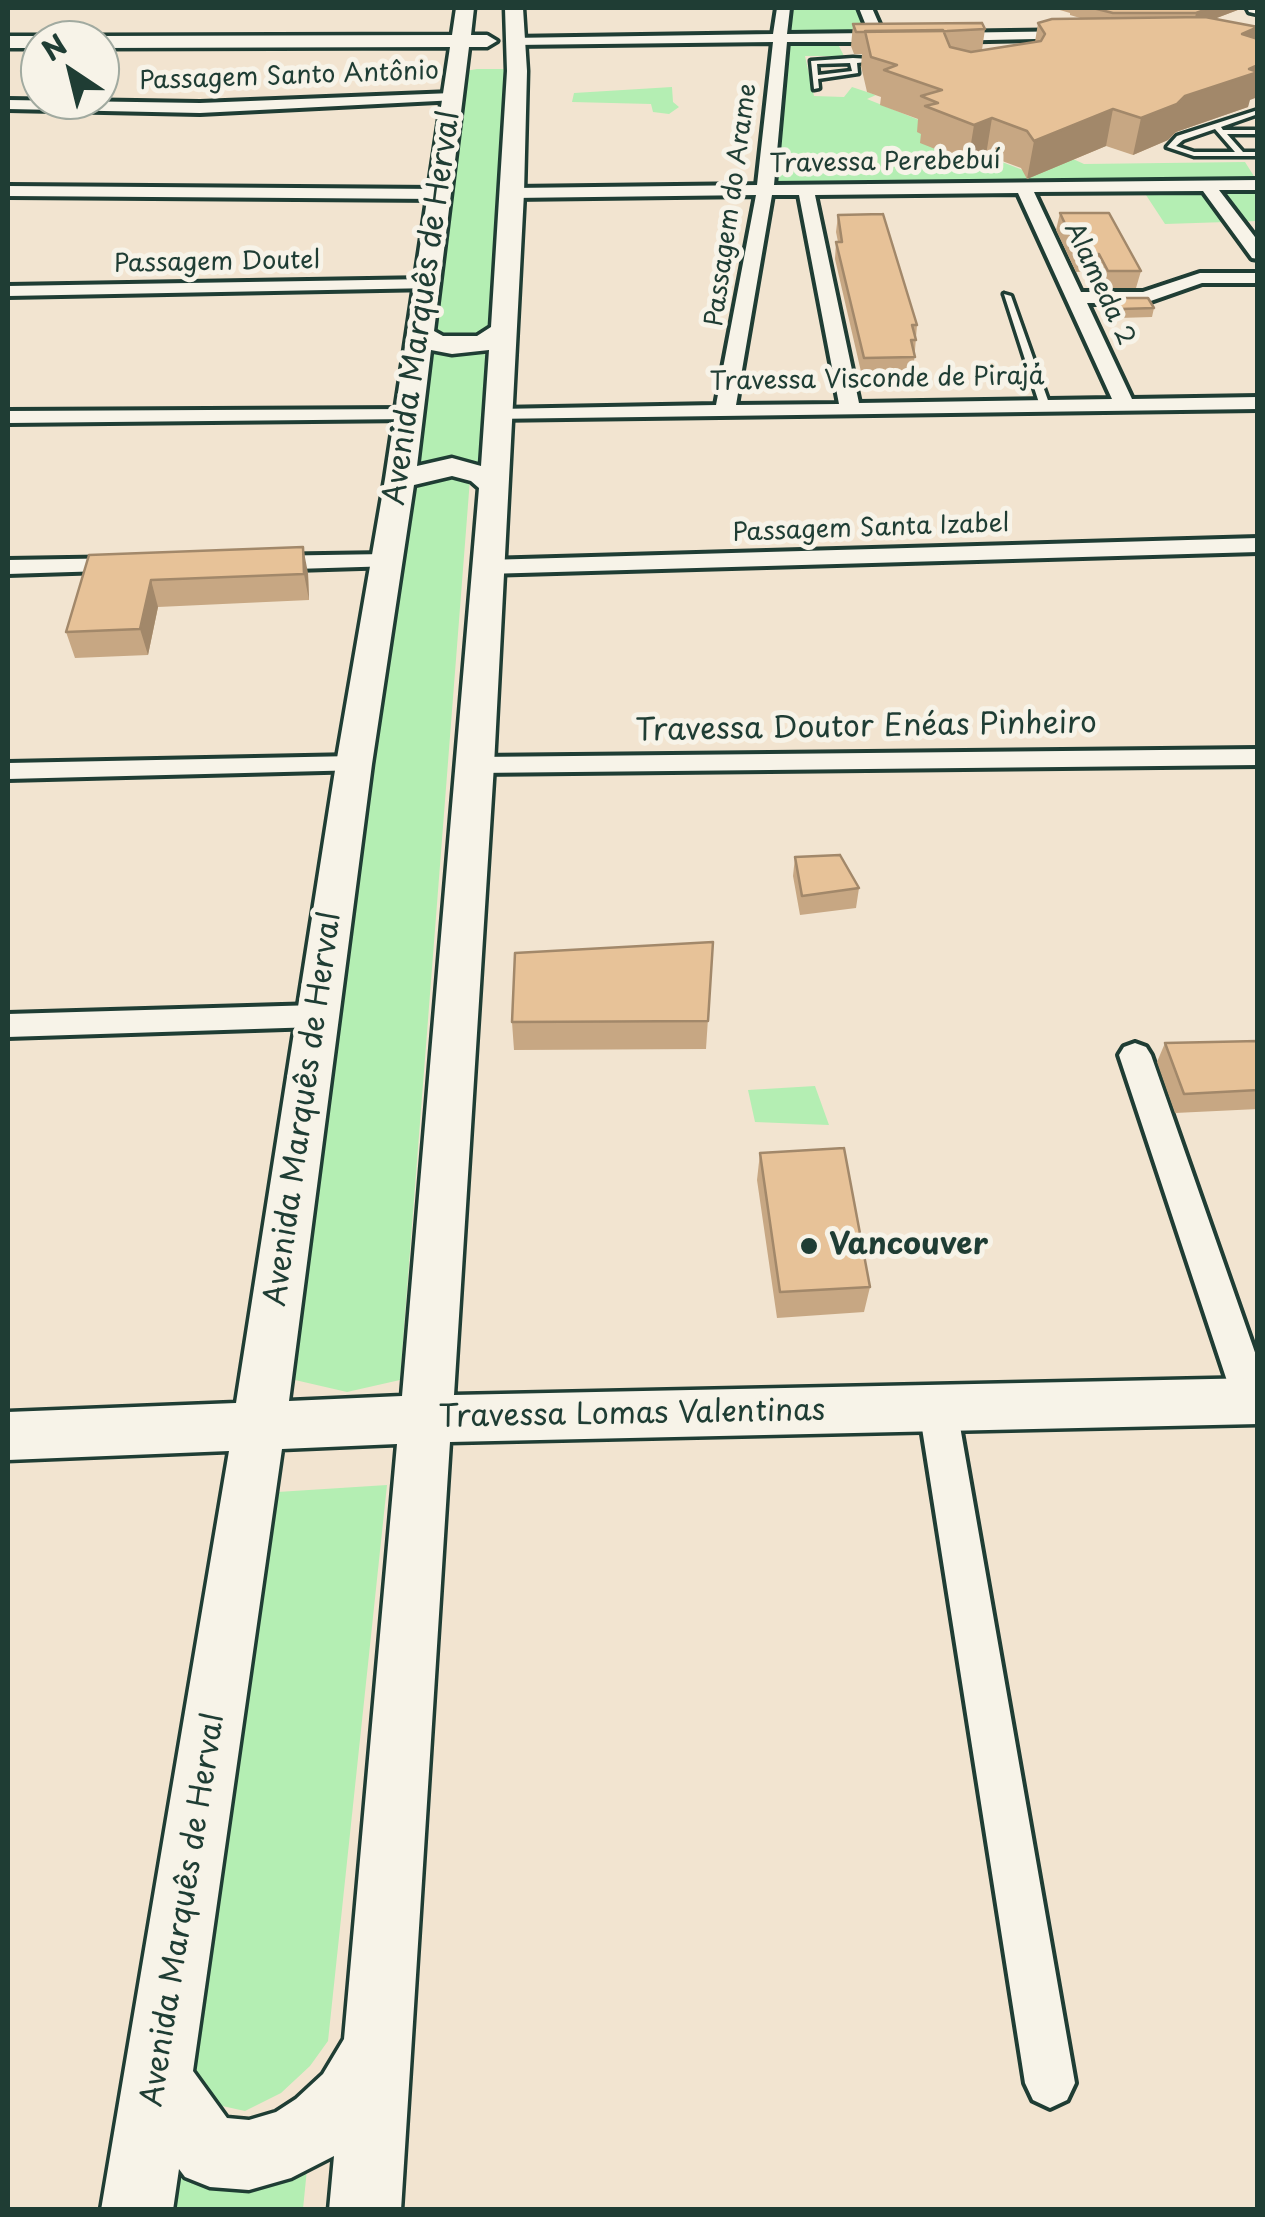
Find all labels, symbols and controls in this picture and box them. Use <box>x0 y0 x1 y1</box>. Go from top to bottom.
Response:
north arrow <box>20 20 120 120</box>
text: N <box>32 23 75 71</box>
street label: Passagem Santo Antônio <box>139 57 439 97</box>
street label: Passagem do Arame <box>700 82 764 328</box>
street label: Avenida Marquês de Herval <box>377 109 469 507</box>
street label: Travessa Perebebuí <box>769 146 1001 180</box>
street label: Alameda 2 <box>1057 218 1141 350</box>
street label: Passagem Doutel <box>114 246 320 280</box>
street label: Travessa Visconde de Pirajá <box>709 362 1045 398</box>
street label: Passagem Santa Izabel <box>732 509 1010 549</box>
street label: Travessa Doutor Enéas Pinheiro <box>635 706 1097 750</box>
street label: Avenida Marquês de Herval <box>258 910 350 1308</box>
place label: Vancouver <box>829 1228 988 1264</box>
marker: Vancouver <box>798 1235 820 1257</box>
street label: Travessa Lomas Valentinas <box>438 1394 826 1436</box>
street label: Avenida Marquês de Herval <box>135 1711 233 2109</box>

